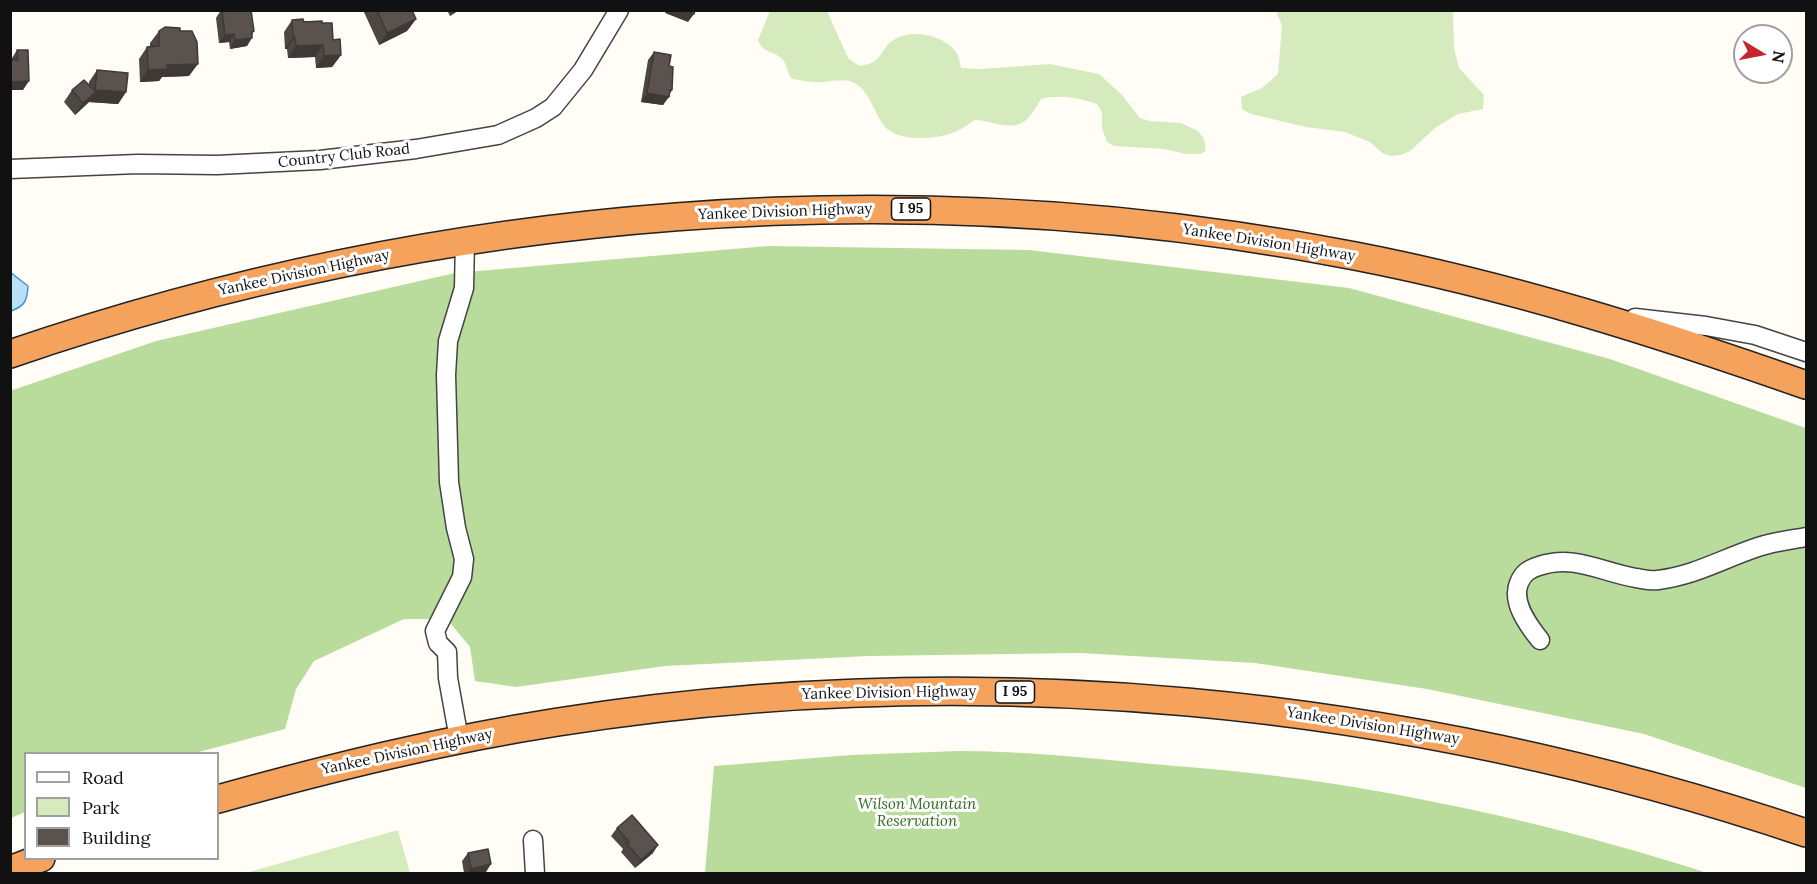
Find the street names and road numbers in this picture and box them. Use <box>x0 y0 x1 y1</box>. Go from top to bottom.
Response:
street label: Country Club Road <box>277 140 411 172</box>
road number: I 95 <box>892 198 930 220</box>
street label: Yankee Division Highway <box>697 200 873 224</box>
street label: Yankee Division Highway <box>1181 220 1357 266</box>
street label: Yankee Division Highway <box>217 246 391 300</box>
road number: I 95 <box>996 681 1034 703</box>
street label: Yankee Division Highway <box>802 682 976 704</box>
street label: Yankee Division Highway <box>1285 703 1461 749</box>
street label: Yankee Division Highway <box>320 725 494 779</box>

